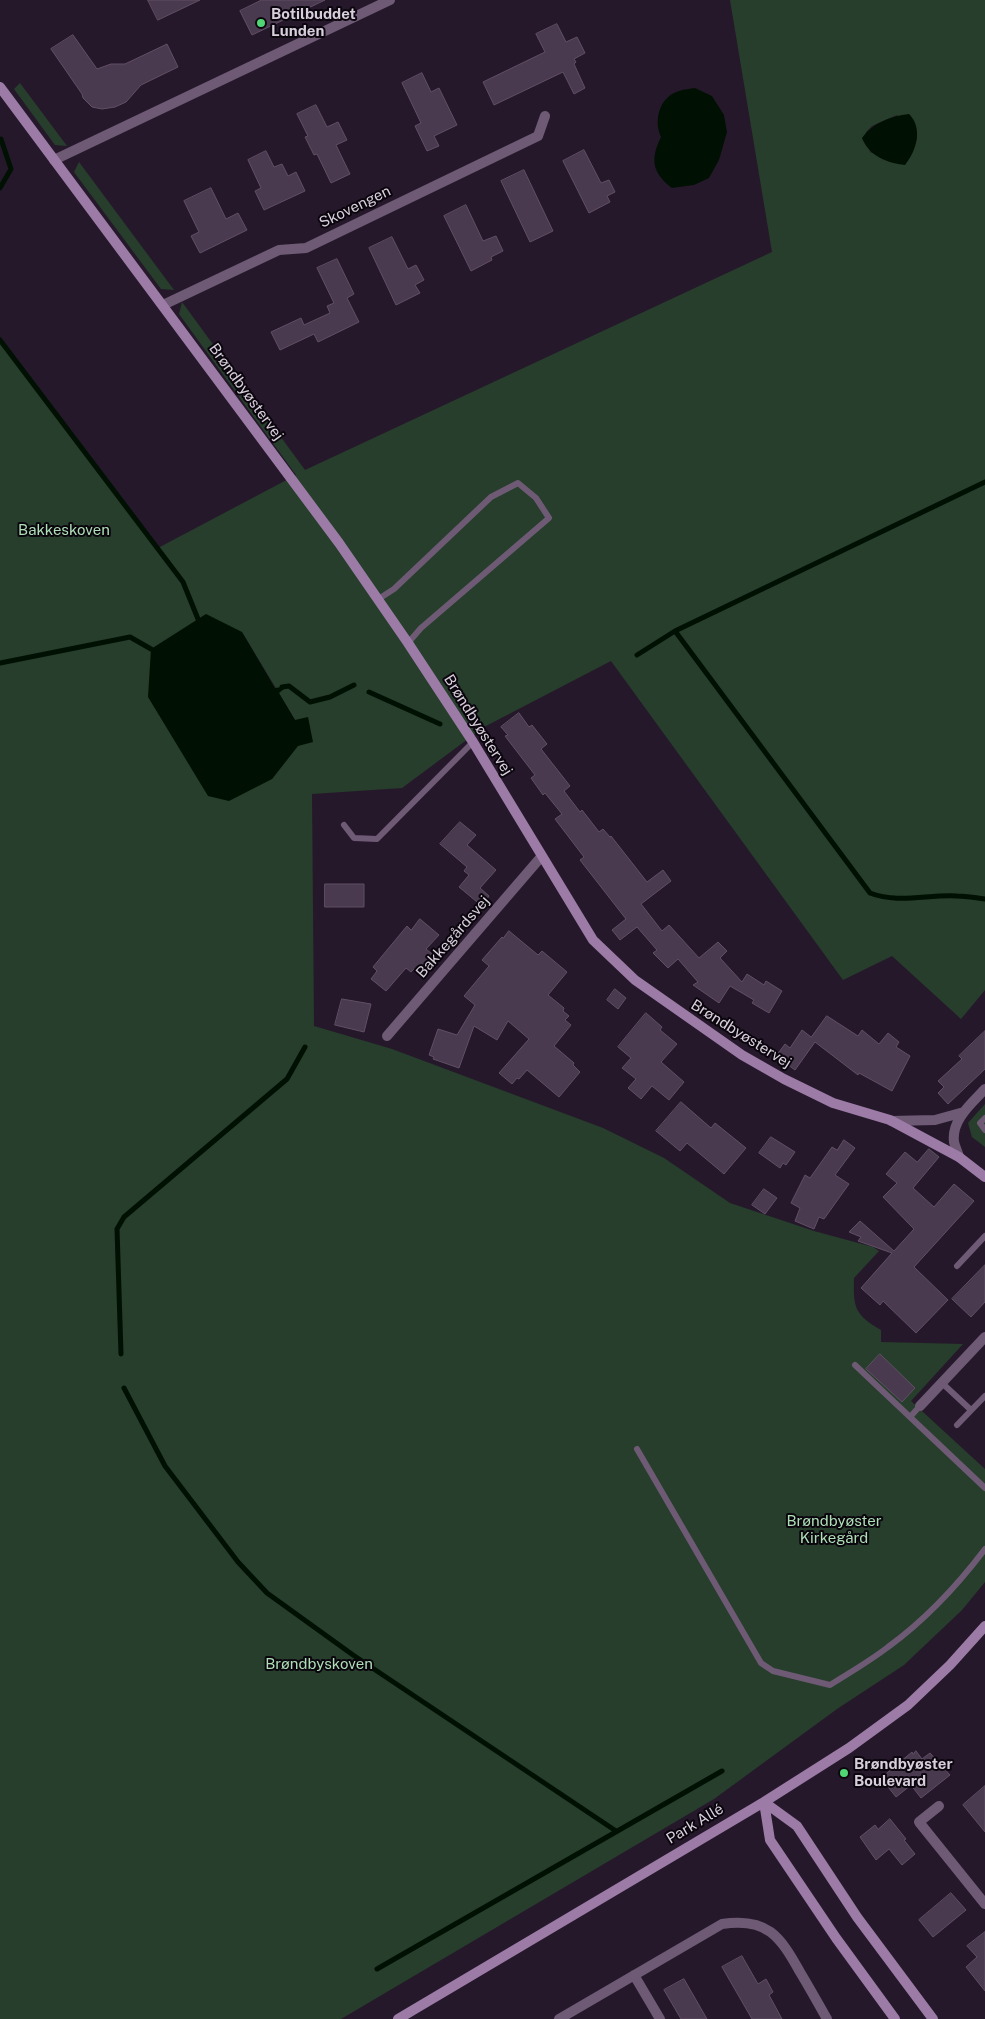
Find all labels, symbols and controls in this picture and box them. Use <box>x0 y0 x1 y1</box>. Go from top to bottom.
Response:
place label: Botilbuddet Lunden <box>271 5 356 40</box>
marker: Botilbuddet Lunden <box>255 17 267 29</box>
street label: Skovengen <box>316 182 394 232</box>
street label: Brøndbyøstervej <box>205 340 287 444</box>
park label: Bakkeskoven <box>18 521 110 539</box>
street label: Brøndbyøstervej <box>440 671 516 779</box>
street label: Bakkegårdsvej <box>412 892 494 982</box>
street label: Brøndbyøstervej <box>687 996 795 1072</box>
park label: Brøndbyøster Kirkegård <box>786 1512 882 1547</box>
park label: Brøndbyskoven <box>265 1655 373 1673</box>
place label: Brøndbyøster Boulevard <box>854 1755 953 1790</box>
marker: Brøndbyøster Boulevard <box>838 1767 850 1779</box>
street label: Park Allé <box>663 1800 727 1848</box>

